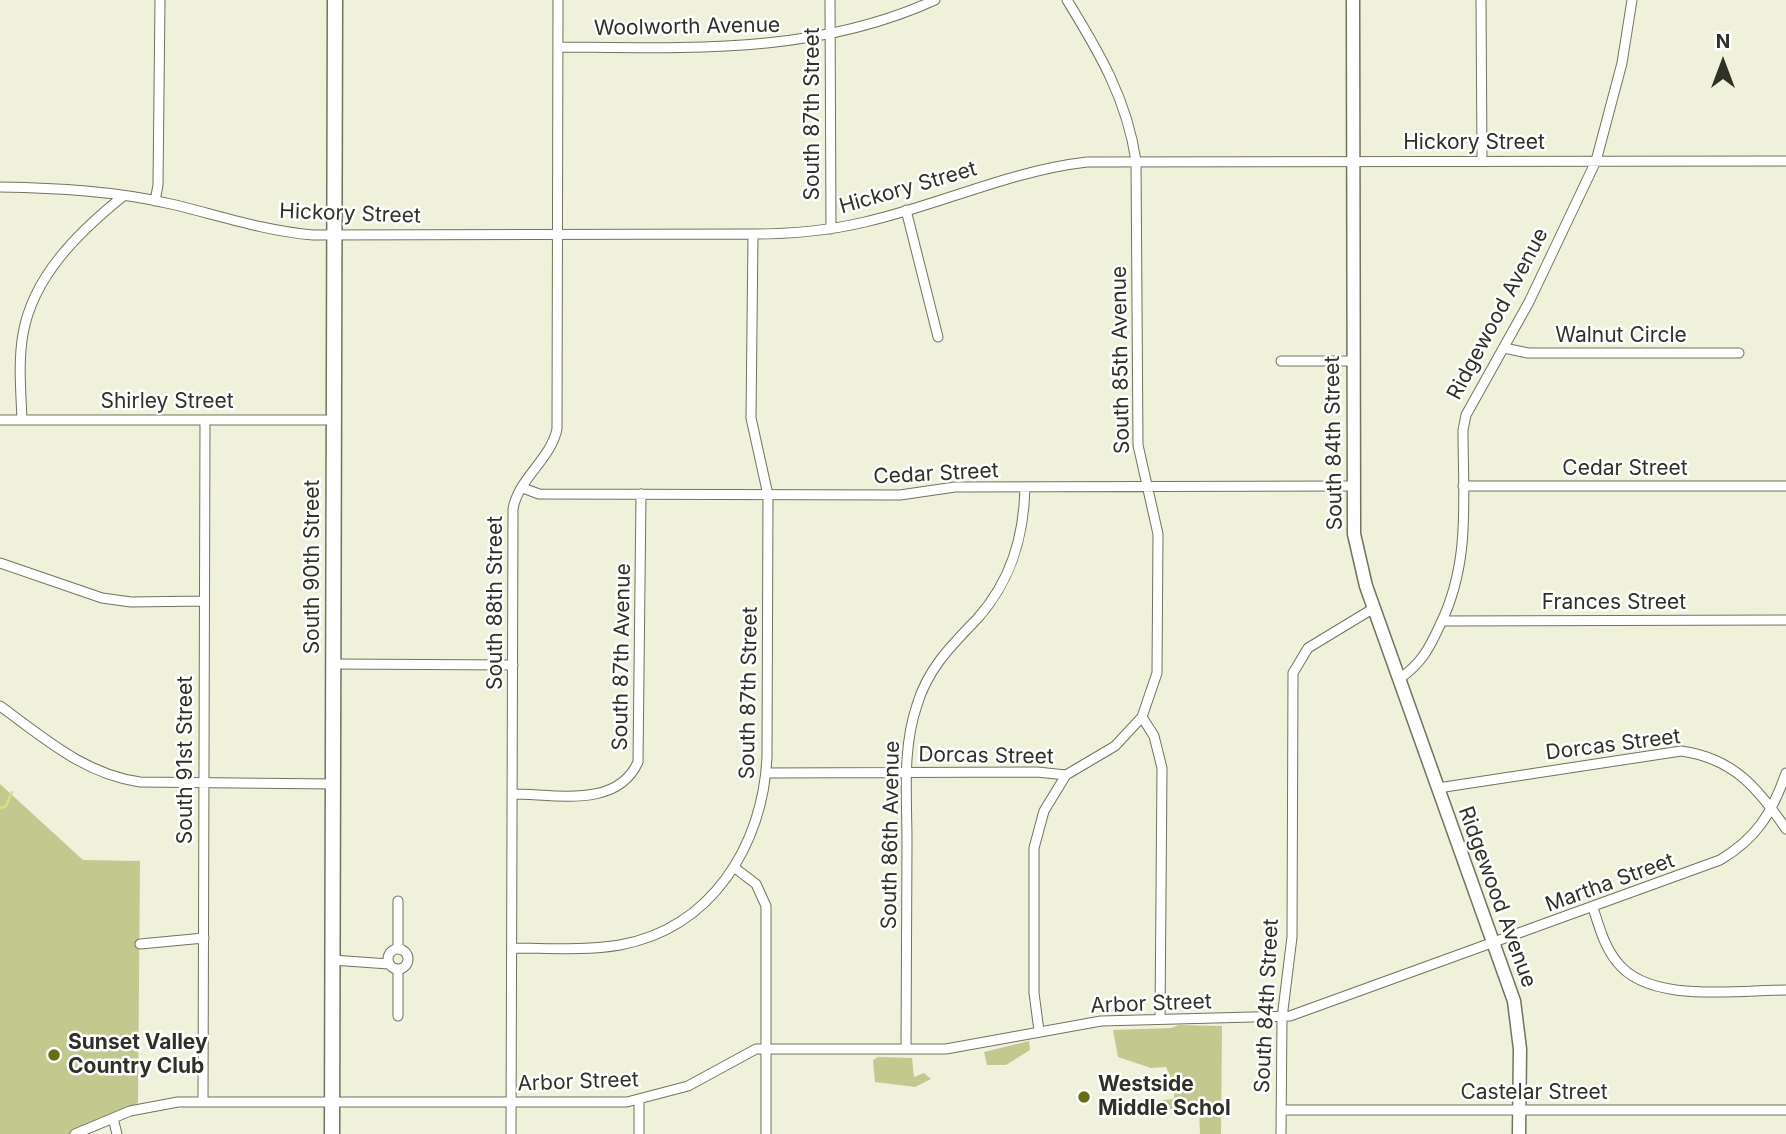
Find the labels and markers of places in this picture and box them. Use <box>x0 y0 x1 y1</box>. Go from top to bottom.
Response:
place label: Sunset Valley Country Club <box>68 1030 208 1080</box>
marker: Sunset Valley Country Club <box>46 1047 62 1063</box>
place label: Westside Middle Schol <box>1098 1072 1231 1122</box>
marker: Westside Middle Schol <box>1076 1089 1092 1105</box>

